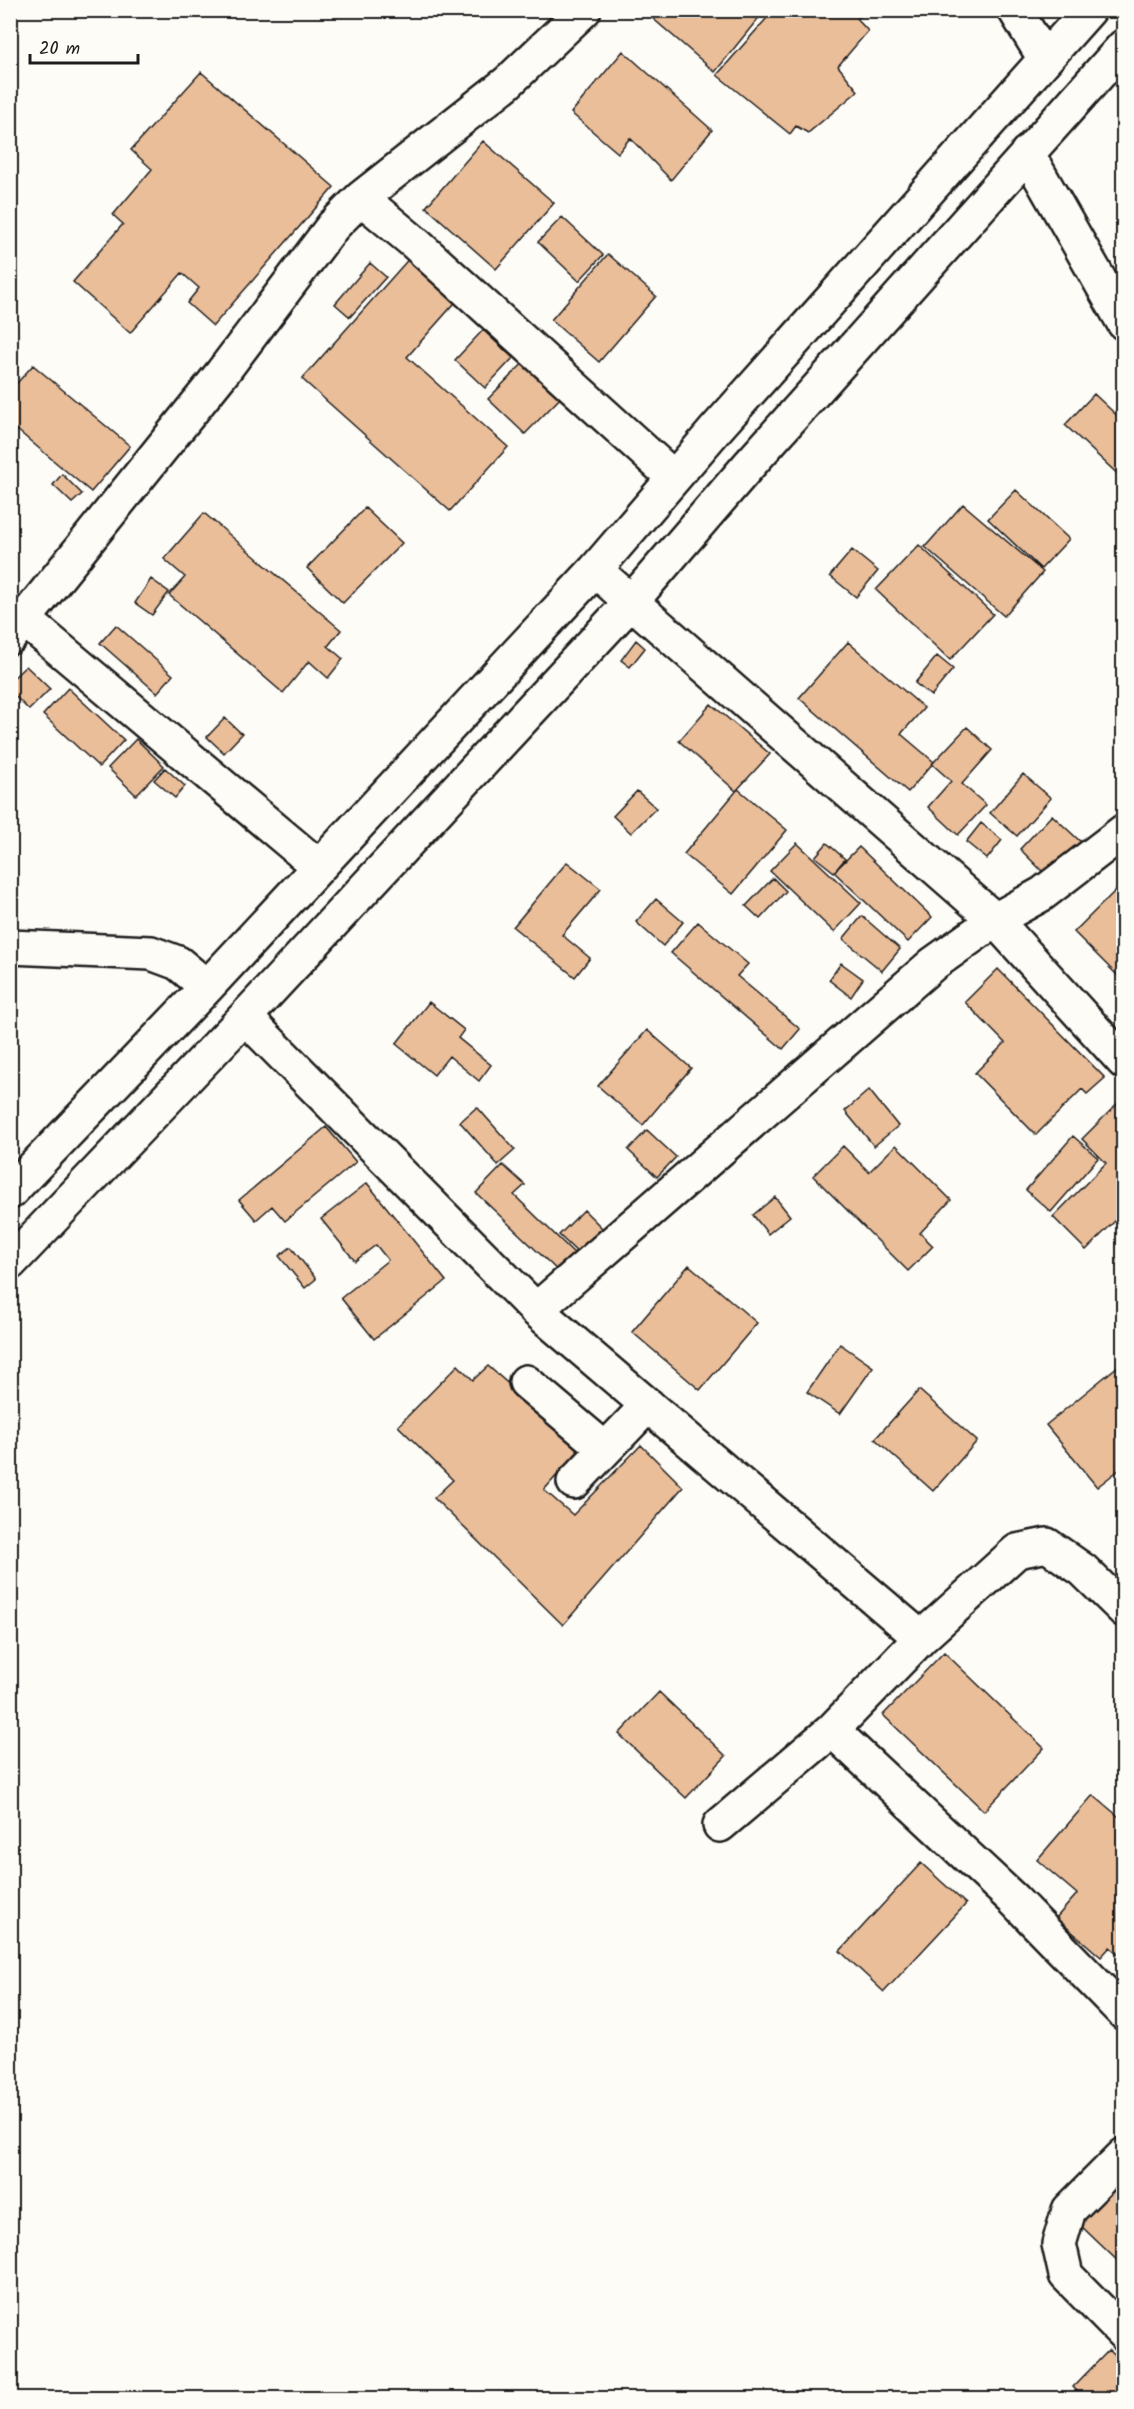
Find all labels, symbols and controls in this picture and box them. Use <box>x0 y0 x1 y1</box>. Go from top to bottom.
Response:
scale bar <box>30 27 138 65</box>
text: 20 m <box>39 35 80 64</box>

